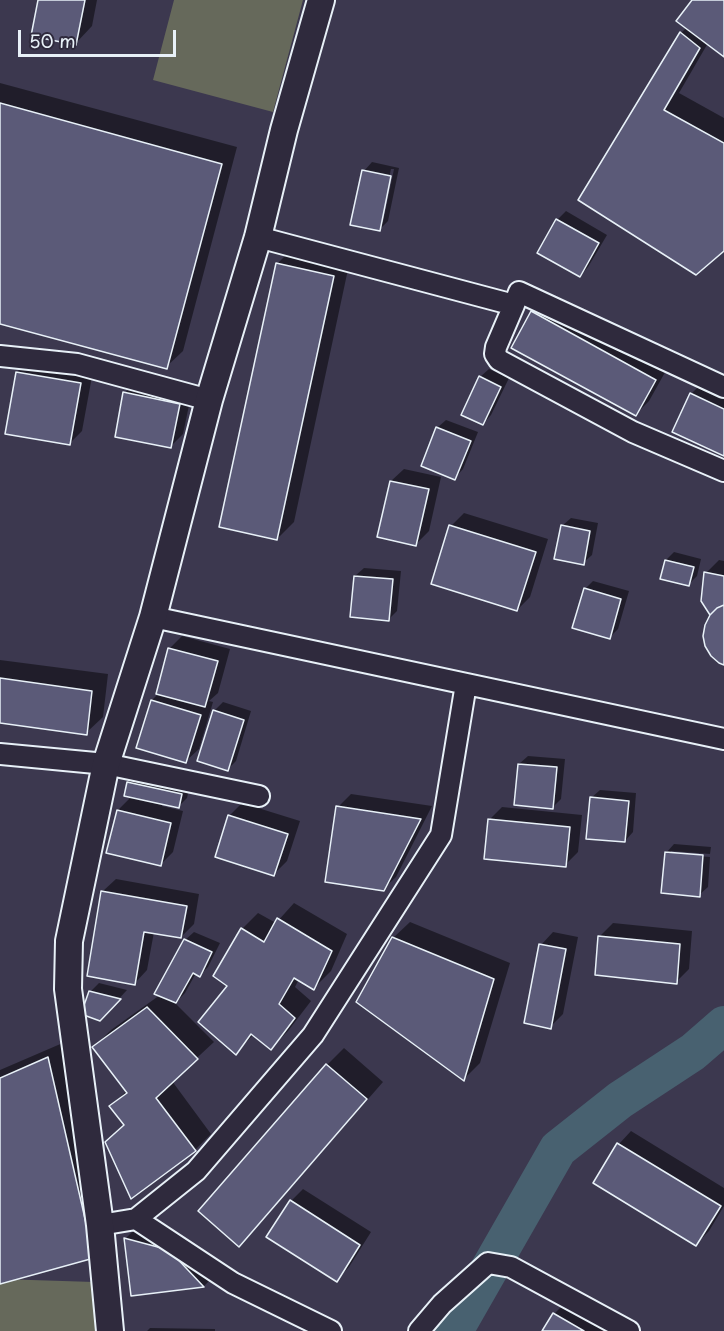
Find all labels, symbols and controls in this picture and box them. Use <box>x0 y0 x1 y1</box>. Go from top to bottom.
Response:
scale bar <box>21 18 178 56</box>
text: 50 m <box>29 27 76 54</box>

